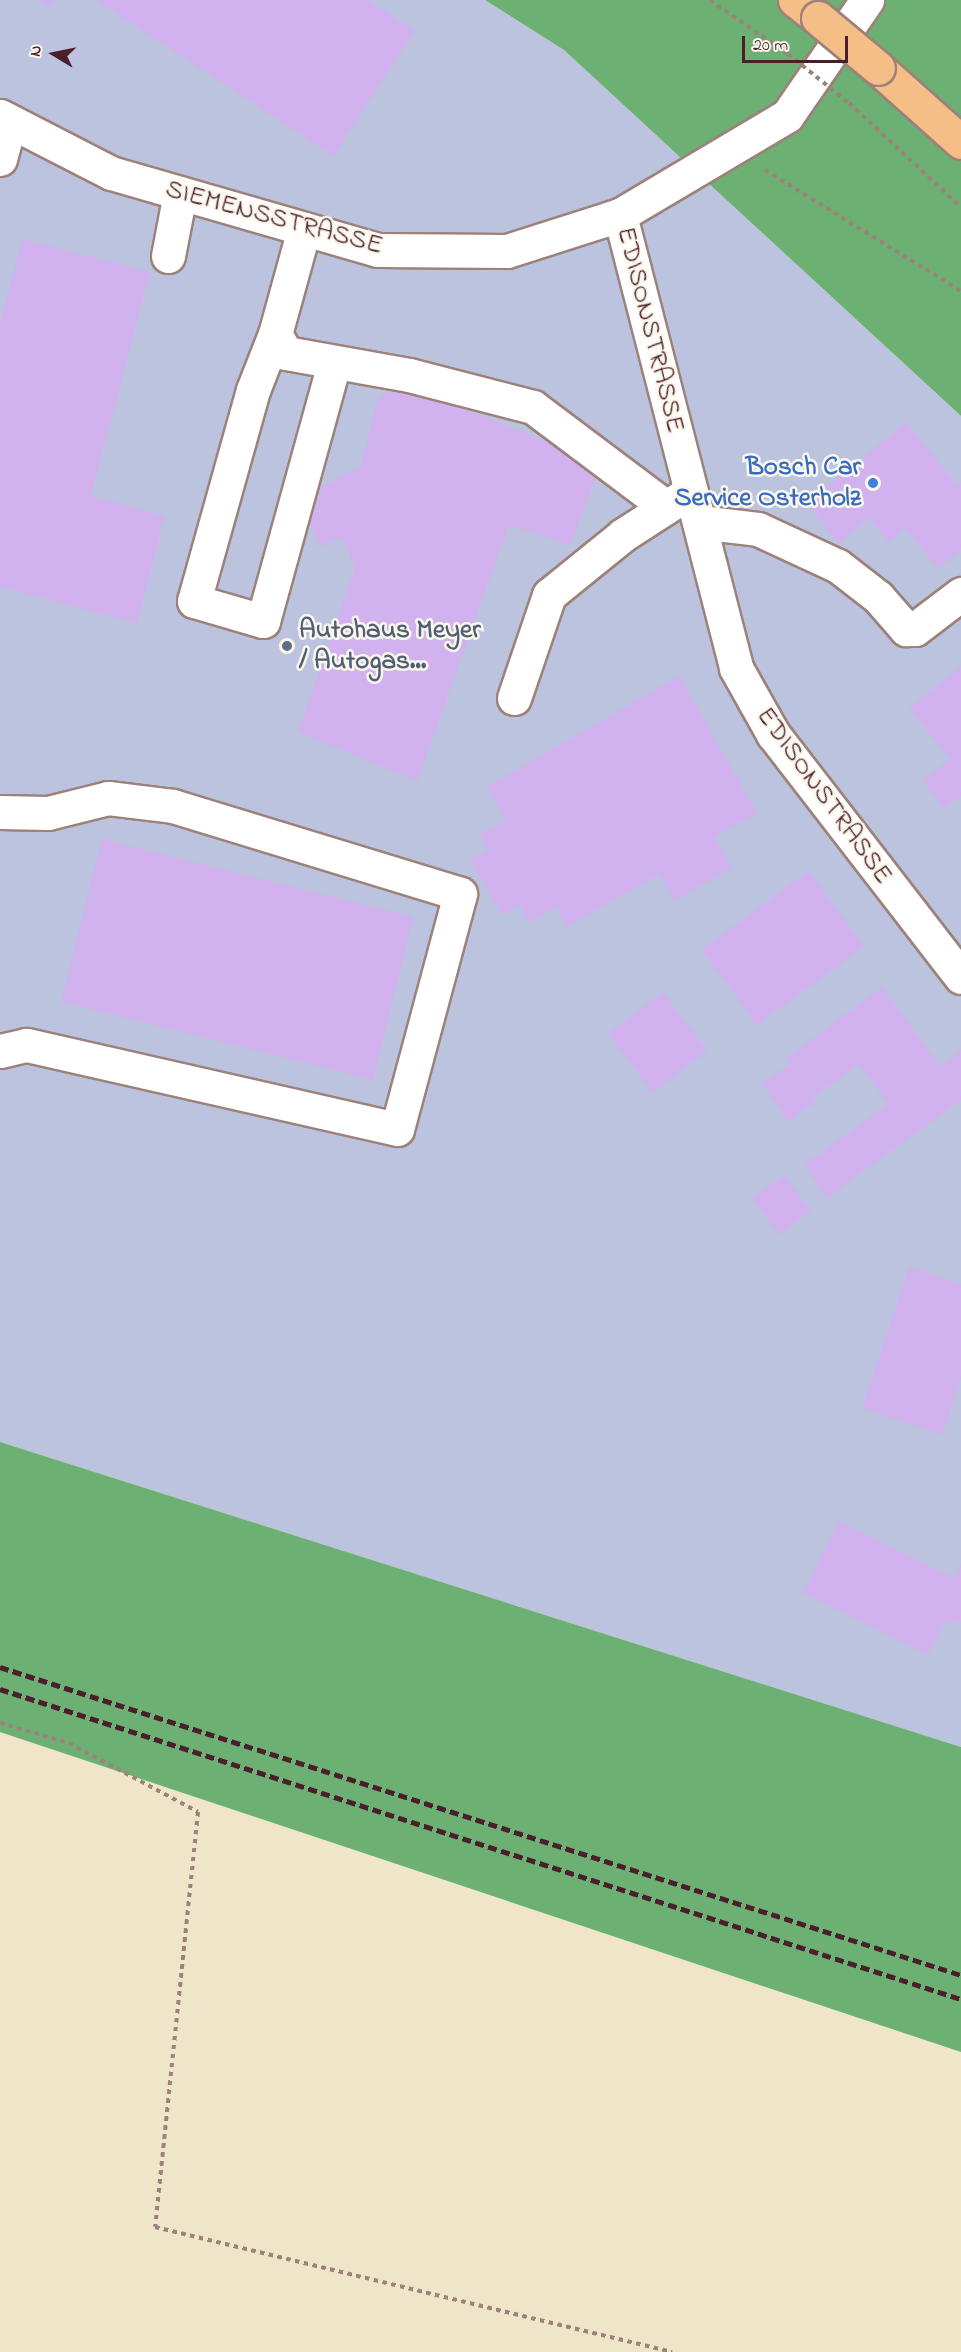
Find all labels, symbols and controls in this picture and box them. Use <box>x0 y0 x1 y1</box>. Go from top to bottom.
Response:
north arrow <box>24 24 84 84</box>
scale bar <box>745 24 852 62</box>
text: 20 m <box>753 33 788 59</box>
text: N <box>24 43 49 58</box>
street label: SIEMENSSTRASSE <box>162 173 386 263</box>
street label: EDISONSTRASSE <box>609 224 691 436</box>
place label: Bosch Car Service Osterholz <box>674 451 861 514</box>
marker: Bosch Car Service Osterholz <box>866 476 880 490</box>
place label: Autohaus Meyer / Autogas... <box>299 614 481 677</box>
marker: Autohaus Meyer / Autogas... <box>280 639 294 653</box>
street label: EDISONSTRASSE <box>749 701 899 891</box>

